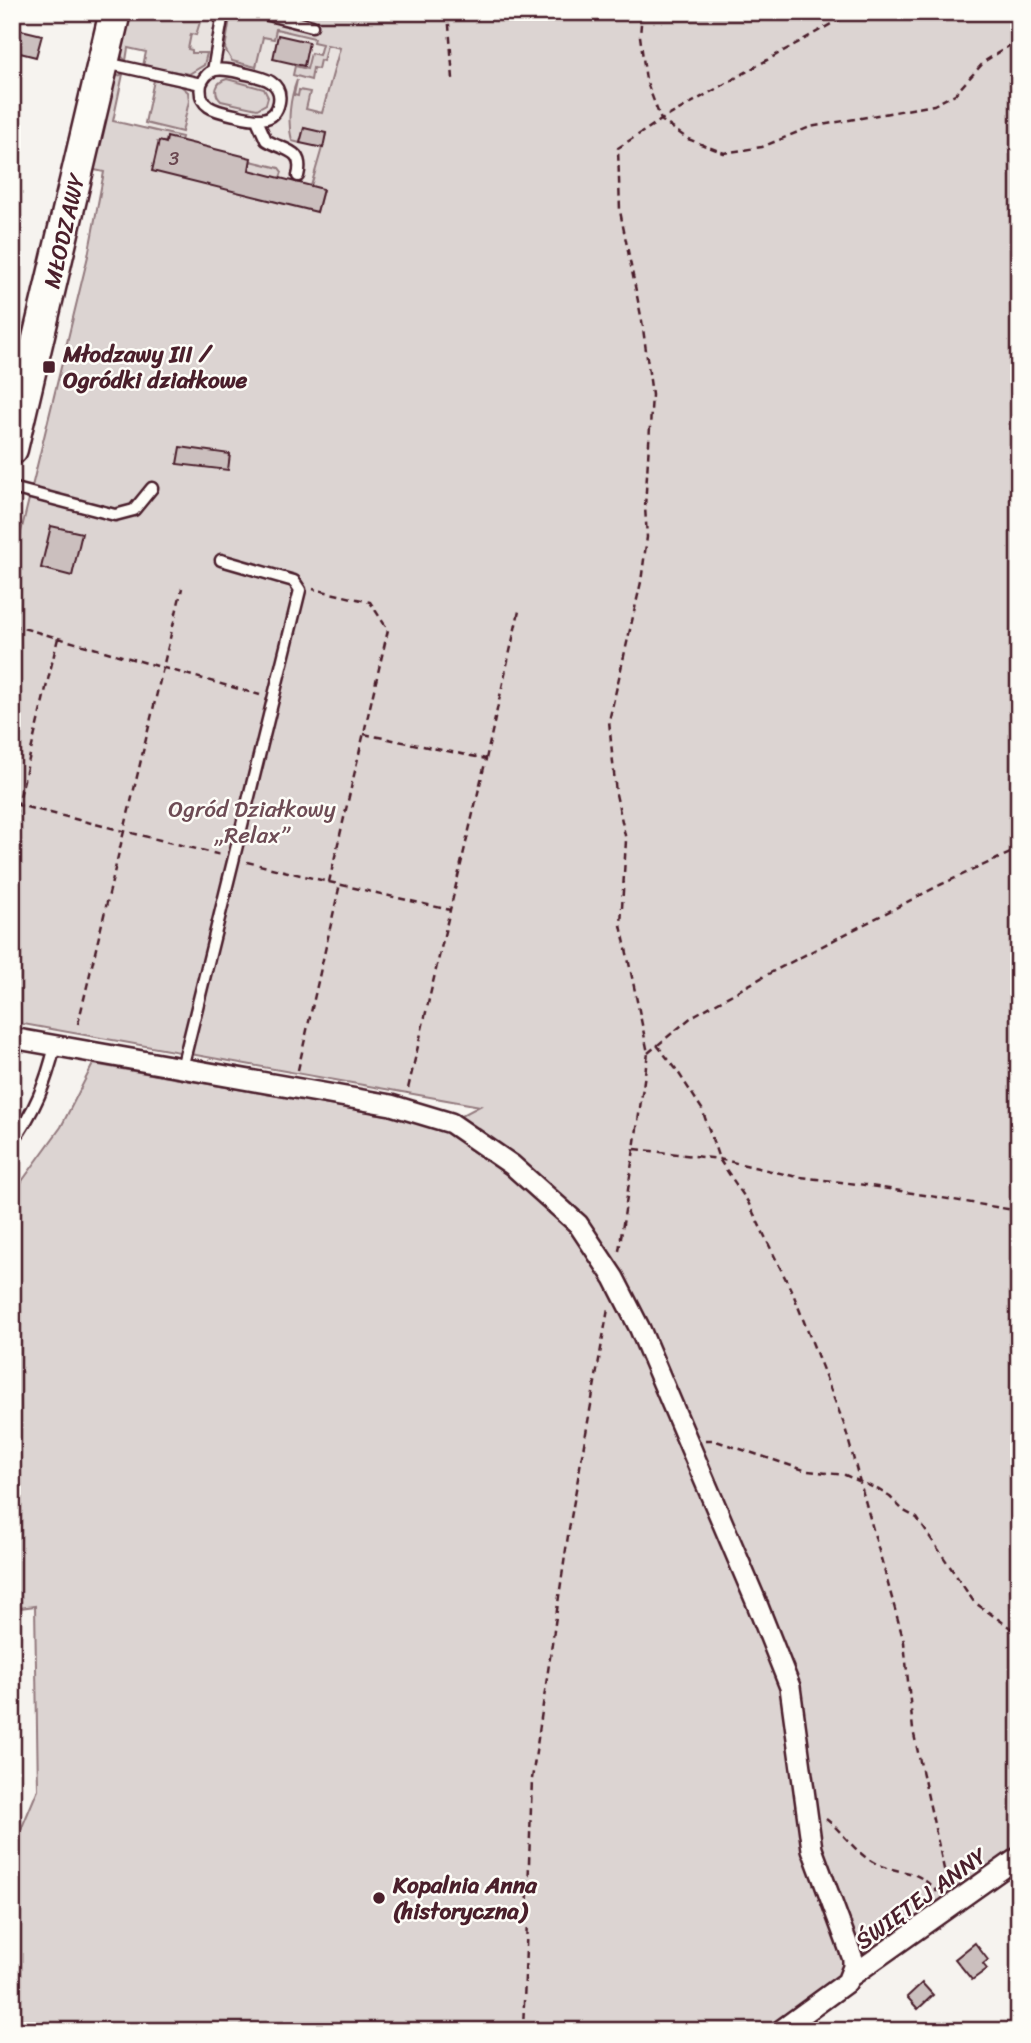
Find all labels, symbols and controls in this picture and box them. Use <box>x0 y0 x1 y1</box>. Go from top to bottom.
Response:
house number: 3 <box>169 142 180 175</box>
street label: MŁODZAWY <box>31 168 98 293</box>
place label: Młodzawy III / Ogródki działkowe <box>62 334 248 401</box>
marker: Młodzawy III / Ogródki działkowe <box>41 359 57 375</box>
park label: Ogród Działkowy „Relax” <box>168 789 336 856</box>
street label: ŚWIĘTEJ ANNY <box>846 1836 996 1961</box>
place label: Kopalnia Anna (historyczna) <box>392 1865 538 1932</box>
marker: Kopalnia Anna (historyczna) <box>371 1890 387 1906</box>

